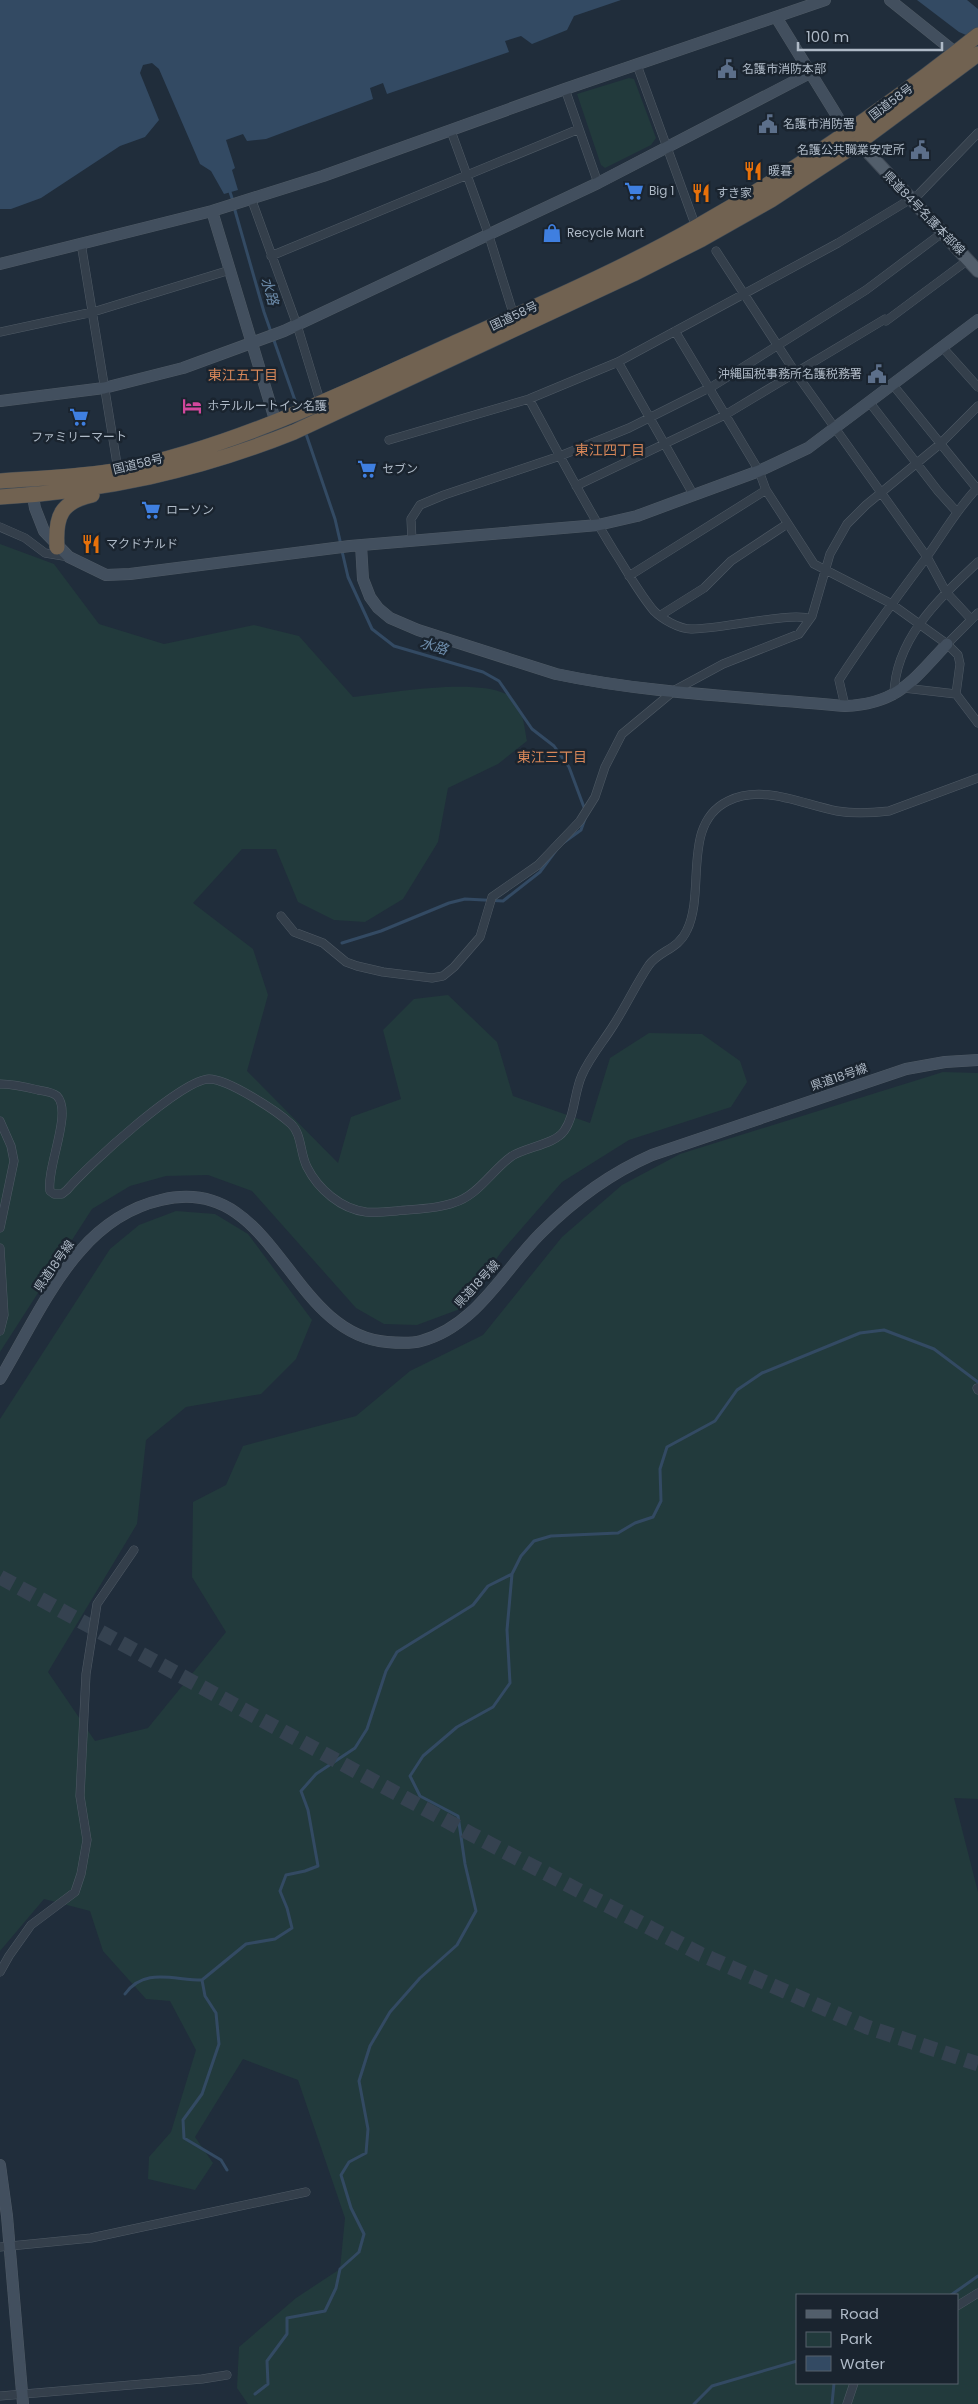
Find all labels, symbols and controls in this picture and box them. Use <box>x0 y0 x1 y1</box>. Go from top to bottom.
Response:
scale bar <box>798 20 942 52</box>
text: 100 m <box>806 26 849 47</box>
public building icon: 名護市消防本部 <box>716 58 738 80</box>
place label: 名護市消防本部 <box>742 60 826 77</box>
street label: 国道58号 <box>865 79 916 124</box>
public building icon: 名護市消防署 <box>757 113 779 135</box>
place label: 名護市消防署 <box>783 115 855 132</box>
public building icon: 名護公共職業安定所 <box>909 139 931 161</box>
place label: 名護公共職業安定所 <box>797 141 905 158</box>
restaurant icon: 暖暮 <box>742 160 764 182</box>
place label: 暖暮 <box>768 162 792 179</box>
street label: 県道84号名護本部線 <box>880 167 969 259</box>
supermarket icon: Big 1 <box>623 180 645 202</box>
place label: Big 1 <box>649 182 674 199</box>
restaurant icon: すき家 <box>690 182 712 204</box>
place label: すき家 <box>716 184 752 201</box>
shop icon: Recycle Mart <box>541 222 563 244</box>
place label: Recycle Mart <box>567 224 644 241</box>
water label: 水路 <box>257 275 284 308</box>
street label: 国道58号 <box>487 297 541 334</box>
public building icon: 沖縄国税事務所名護税務署 <box>866 363 888 385</box>
district label: 東江五丁目 <box>208 365 278 385</box>
place label: 沖縄国税事務所名護税務署 <box>718 365 862 382</box>
hotel icon: ホテルルートイン名護 <box>181 395 203 417</box>
place label: ホテルルートイン名護 <box>207 397 327 414</box>
supermarket icon: ファミリーマート <box>68 406 90 428</box>
place label: ファミリーマート <box>31 428 127 445</box>
district label: 東江四丁目 <box>575 440 645 460</box>
street label: 国道58号 <box>111 449 165 478</box>
supermarket icon: セブン <box>356 458 378 480</box>
place label: セブン <box>382 460 418 477</box>
supermarket icon: ローソン <box>140 499 162 521</box>
place label: ローソン <box>166 501 214 518</box>
restaurant icon: マクドナルド <box>80 533 102 555</box>
place label: マクドナルド <box>106 535 178 552</box>
water label: 水路 <box>418 632 451 660</box>
district label: 東江三丁目 <box>517 747 587 767</box>
street label: 県道18号線 <box>808 1059 870 1094</box>
street label: 県道18号線 <box>30 1237 78 1295</box>
street label: 県道18号線 <box>450 1256 503 1311</box>
legend <box>796 2294 958 2384</box>
text: Road <box>840 2303 879 2324</box>
text: Park <box>840 2328 872 2349</box>
text: Water <box>840 2353 886 2374</box>

